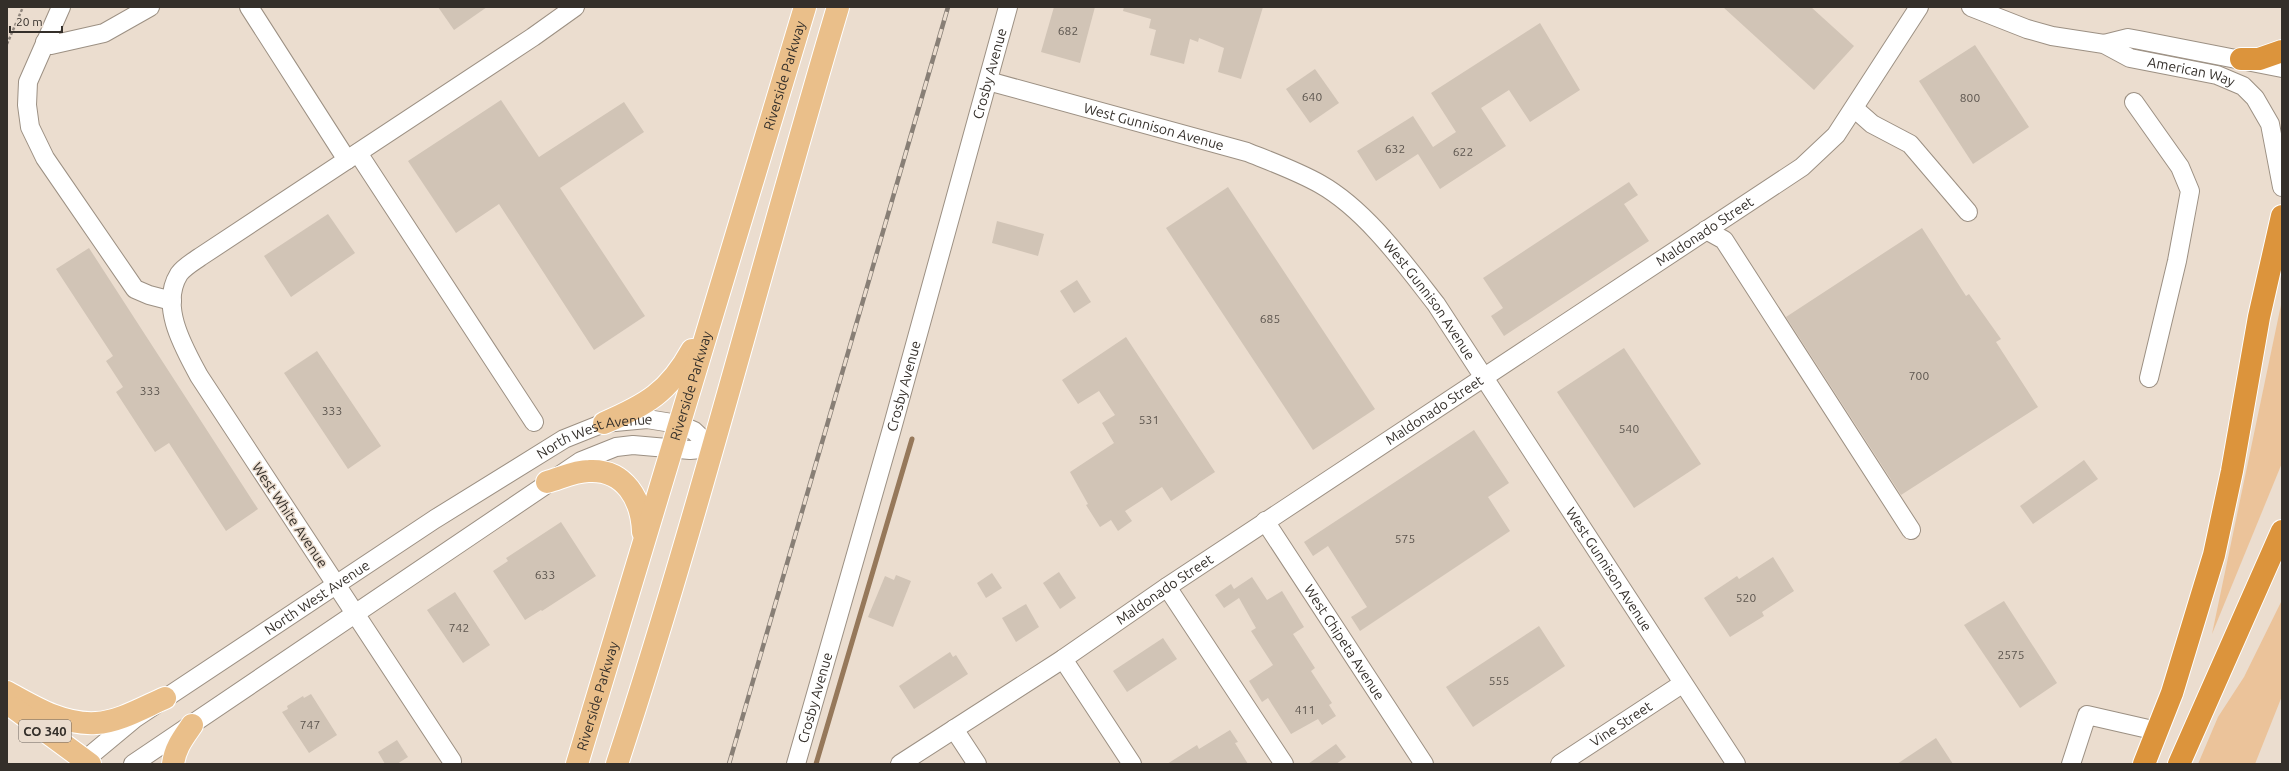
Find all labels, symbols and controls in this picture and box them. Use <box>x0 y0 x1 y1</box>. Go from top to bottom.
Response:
scale bar <box>10 8 62 34</box>
text: 20 m <box>16 15 43 28</box>
street label: Riverside Parkway <box>760 19 808 132</box>
house number: 682 <box>1058 24 1078 37</box>
street label: Crosby Avenue <box>970 26 1010 121</box>
street label: American Way <box>2146 54 2238 90</box>
house number: 640 <box>1302 90 1322 103</box>
house number: 800 <box>1960 91 1980 104</box>
street label: West Gunnison Avenue <box>1082 100 1226 153</box>
house number: 632 <box>1385 142 1405 155</box>
house number: 622 <box>1453 145 1473 158</box>
street label: Maldonado Street <box>1653 193 1757 269</box>
street label: West Gunnison Avenue <box>1380 237 1478 363</box>
house number: 685 <box>1260 312 1280 325</box>
street label: Riverside Parkway <box>667 329 715 442</box>
street label: Crosby Avenue <box>884 339 924 433</box>
house number: 700 <box>1909 369 1929 382</box>
street label: Maldonado Street <box>1383 372 1487 448</box>
house number: 333 <box>140 384 160 397</box>
house number: 333 <box>322 404 342 417</box>
street label: North West Avenue <box>534 411 654 462</box>
house number: 531 <box>1139 413 1159 426</box>
house number: 540 <box>1619 422 1639 435</box>
street label: West White Avenue <box>249 459 331 571</box>
street label: West Gunnison Avenue <box>1563 504 1655 634</box>
house number: 575 <box>1395 532 1415 545</box>
street label: Maldonado Street <box>1113 551 1216 628</box>
street label: North West Avenue <box>261 557 373 638</box>
house number: 633 <box>535 568 555 581</box>
street label: West Chipeta Avenue <box>1301 582 1388 703</box>
house number: 520 <box>1736 591 1756 604</box>
house number: 742 <box>449 621 469 634</box>
street label: Riverside Parkway <box>573 639 622 753</box>
house number: 2575 <box>1997 648 2025 661</box>
street label: Crosby Avenue <box>794 651 836 745</box>
house number: 555 <box>1489 674 1509 687</box>
street label: Vine Street <box>1587 698 1655 750</box>
house number: 411 <box>1295 703 1315 716</box>
house number: 747 <box>300 718 320 731</box>
road number: CO 340 <box>19 720 71 742</box>

